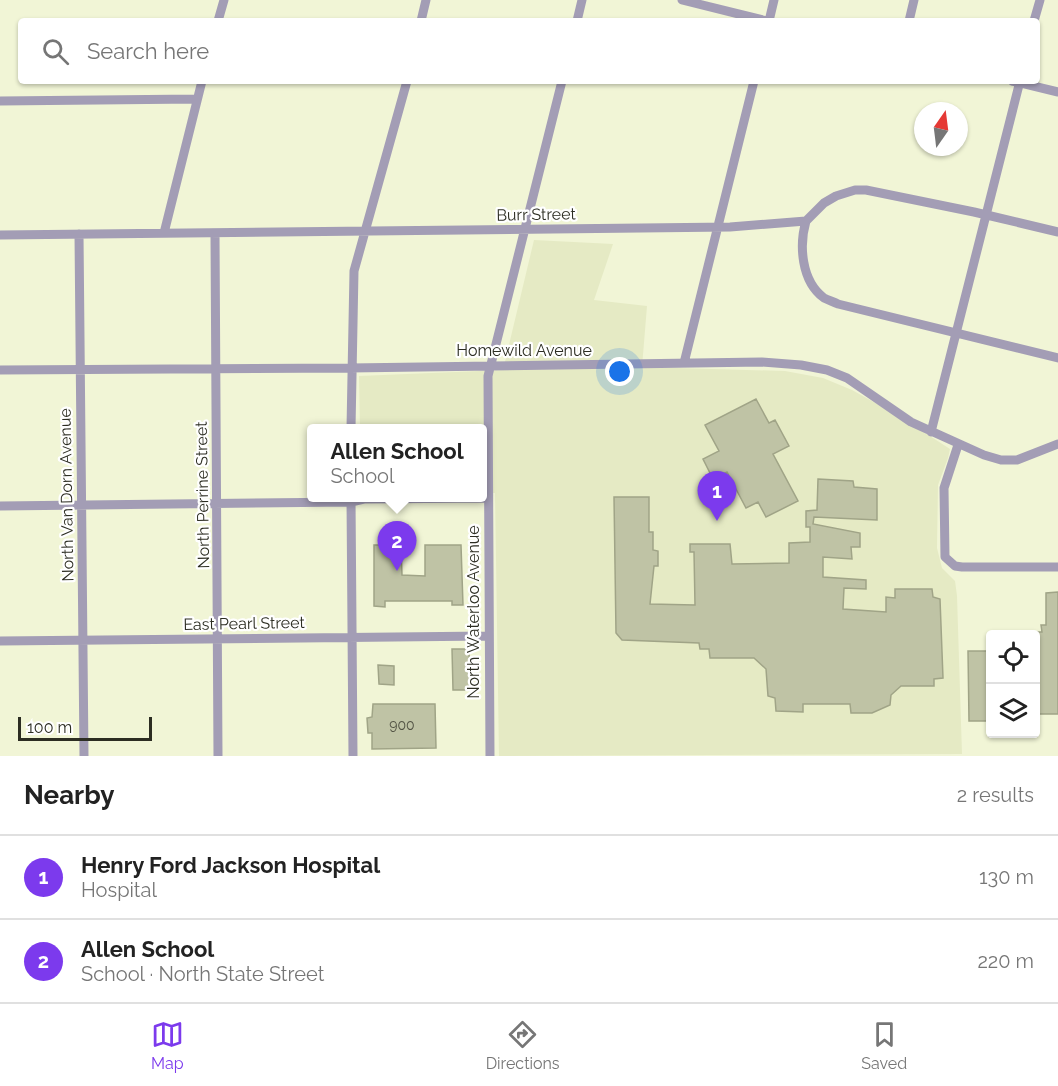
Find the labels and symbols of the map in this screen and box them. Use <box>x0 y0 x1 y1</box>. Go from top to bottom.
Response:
north arrow <box>914 102 968 156</box>
street label: Burr Street <box>496 204 577 225</box>
street label: Homewild Avenue <box>456 341 592 360</box>
your location <box>605 357 634 386</box>
street label: North Van Dorn Avenue <box>55 408 78 582</box>
street label: North Perrine Street <box>192 421 213 569</box>
pin: 1 <box>698 472 736 521</box>
pin: 2 <box>378 522 416 571</box>
street label: North Waterloo Avenue <box>464 525 483 699</box>
street label: East Pearl Street <box>183 613 306 634</box>
scale bar <box>18 714 152 742</box>
house number: 900 <box>389 717 415 733</box>

